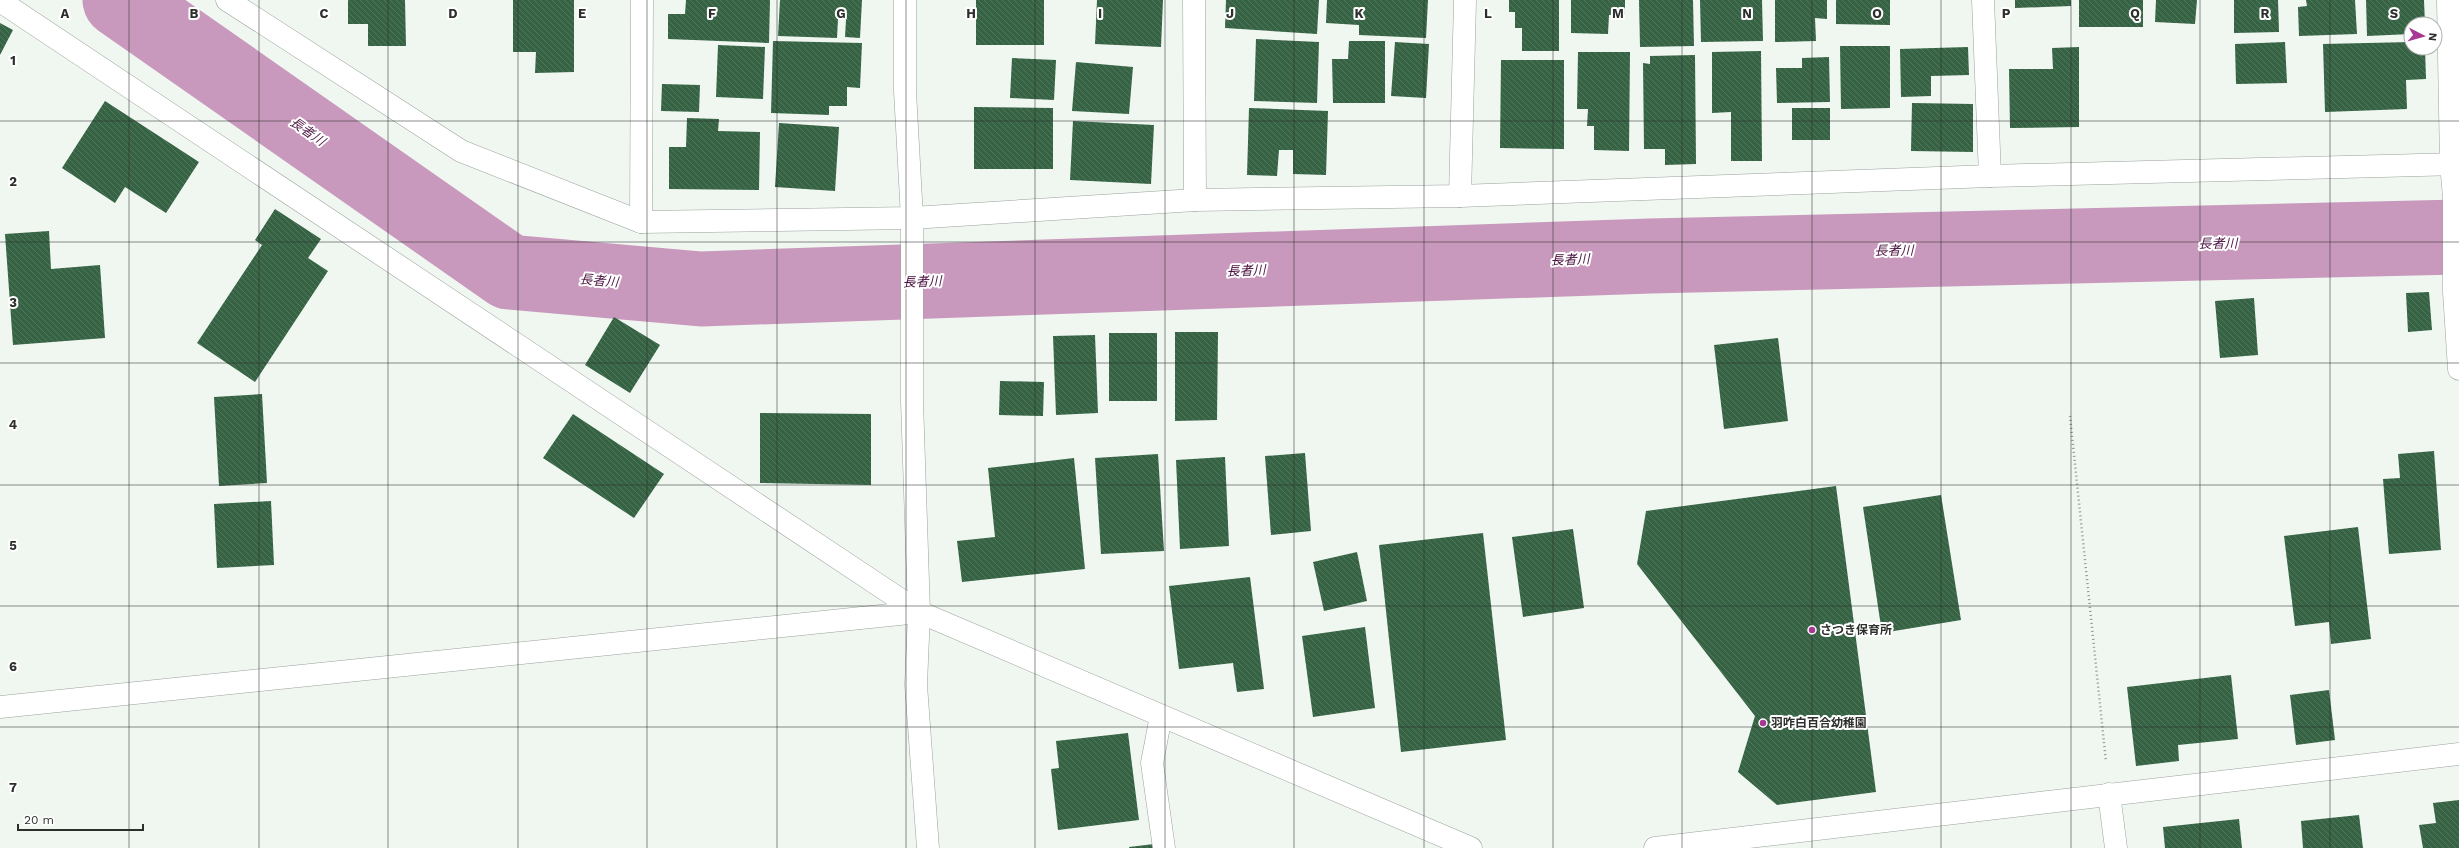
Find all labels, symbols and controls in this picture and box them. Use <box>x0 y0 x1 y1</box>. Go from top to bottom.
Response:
text: A <box>61 6 70 21</box>
text: B <box>190 6 199 21</box>
text: C <box>320 6 329 21</box>
text: D <box>448 6 458 21</box>
text: E <box>578 6 586 21</box>
text: F <box>708 6 716 21</box>
text: G <box>836 6 846 21</box>
text: H <box>966 6 976 21</box>
text: I <box>1098 6 1102 21</box>
text: J <box>1226 6 1234 21</box>
text: K <box>1354 6 1364 21</box>
text: L <box>1484 6 1492 21</box>
text: M <box>1612 6 1624 21</box>
text: N <box>1742 6 1752 21</box>
text: O <box>1872 6 1882 21</box>
text: P <box>2002 6 2011 21</box>
text: Q <box>2130 6 2140 21</box>
text: R <box>2261 6 2270 21</box>
text: S <box>2390 6 2399 21</box>
north arrow <box>2403 16 2443 56</box>
text: N <box>2426 32 2439 42</box>
text: 1 <box>10 53 16 68</box>
water label: 長者川 <box>287 114 330 150</box>
text: 2 <box>9 174 17 189</box>
water label: 長者川 <box>2198 236 2240 251</box>
water label: 長者川 <box>1874 243 1916 258</box>
water label: 長者川 <box>1550 251 1592 268</box>
water label: 長者川 <box>1226 262 1268 279</box>
water label: 長者川 <box>579 271 621 290</box>
water label: 長者川 <box>902 273 944 290</box>
text: 3 <box>9 295 17 310</box>
text: 4 <box>9 417 18 432</box>
text: 5 <box>9 538 17 553</box>
place label: さつき保育所 <box>1820 623 1892 637</box>
marker: さつき保育所 <box>1807 625 1817 635</box>
text: 6 <box>9 659 17 674</box>
place label: 羽咋白百合幼稚園 <box>1771 716 1867 730</box>
marker: 羽咋白百合幼稚園 <box>1758 718 1768 728</box>
text: 7 <box>9 780 17 795</box>
scale bar <box>18 806 143 832</box>
text: 20 m <box>24 813 54 827</box>

